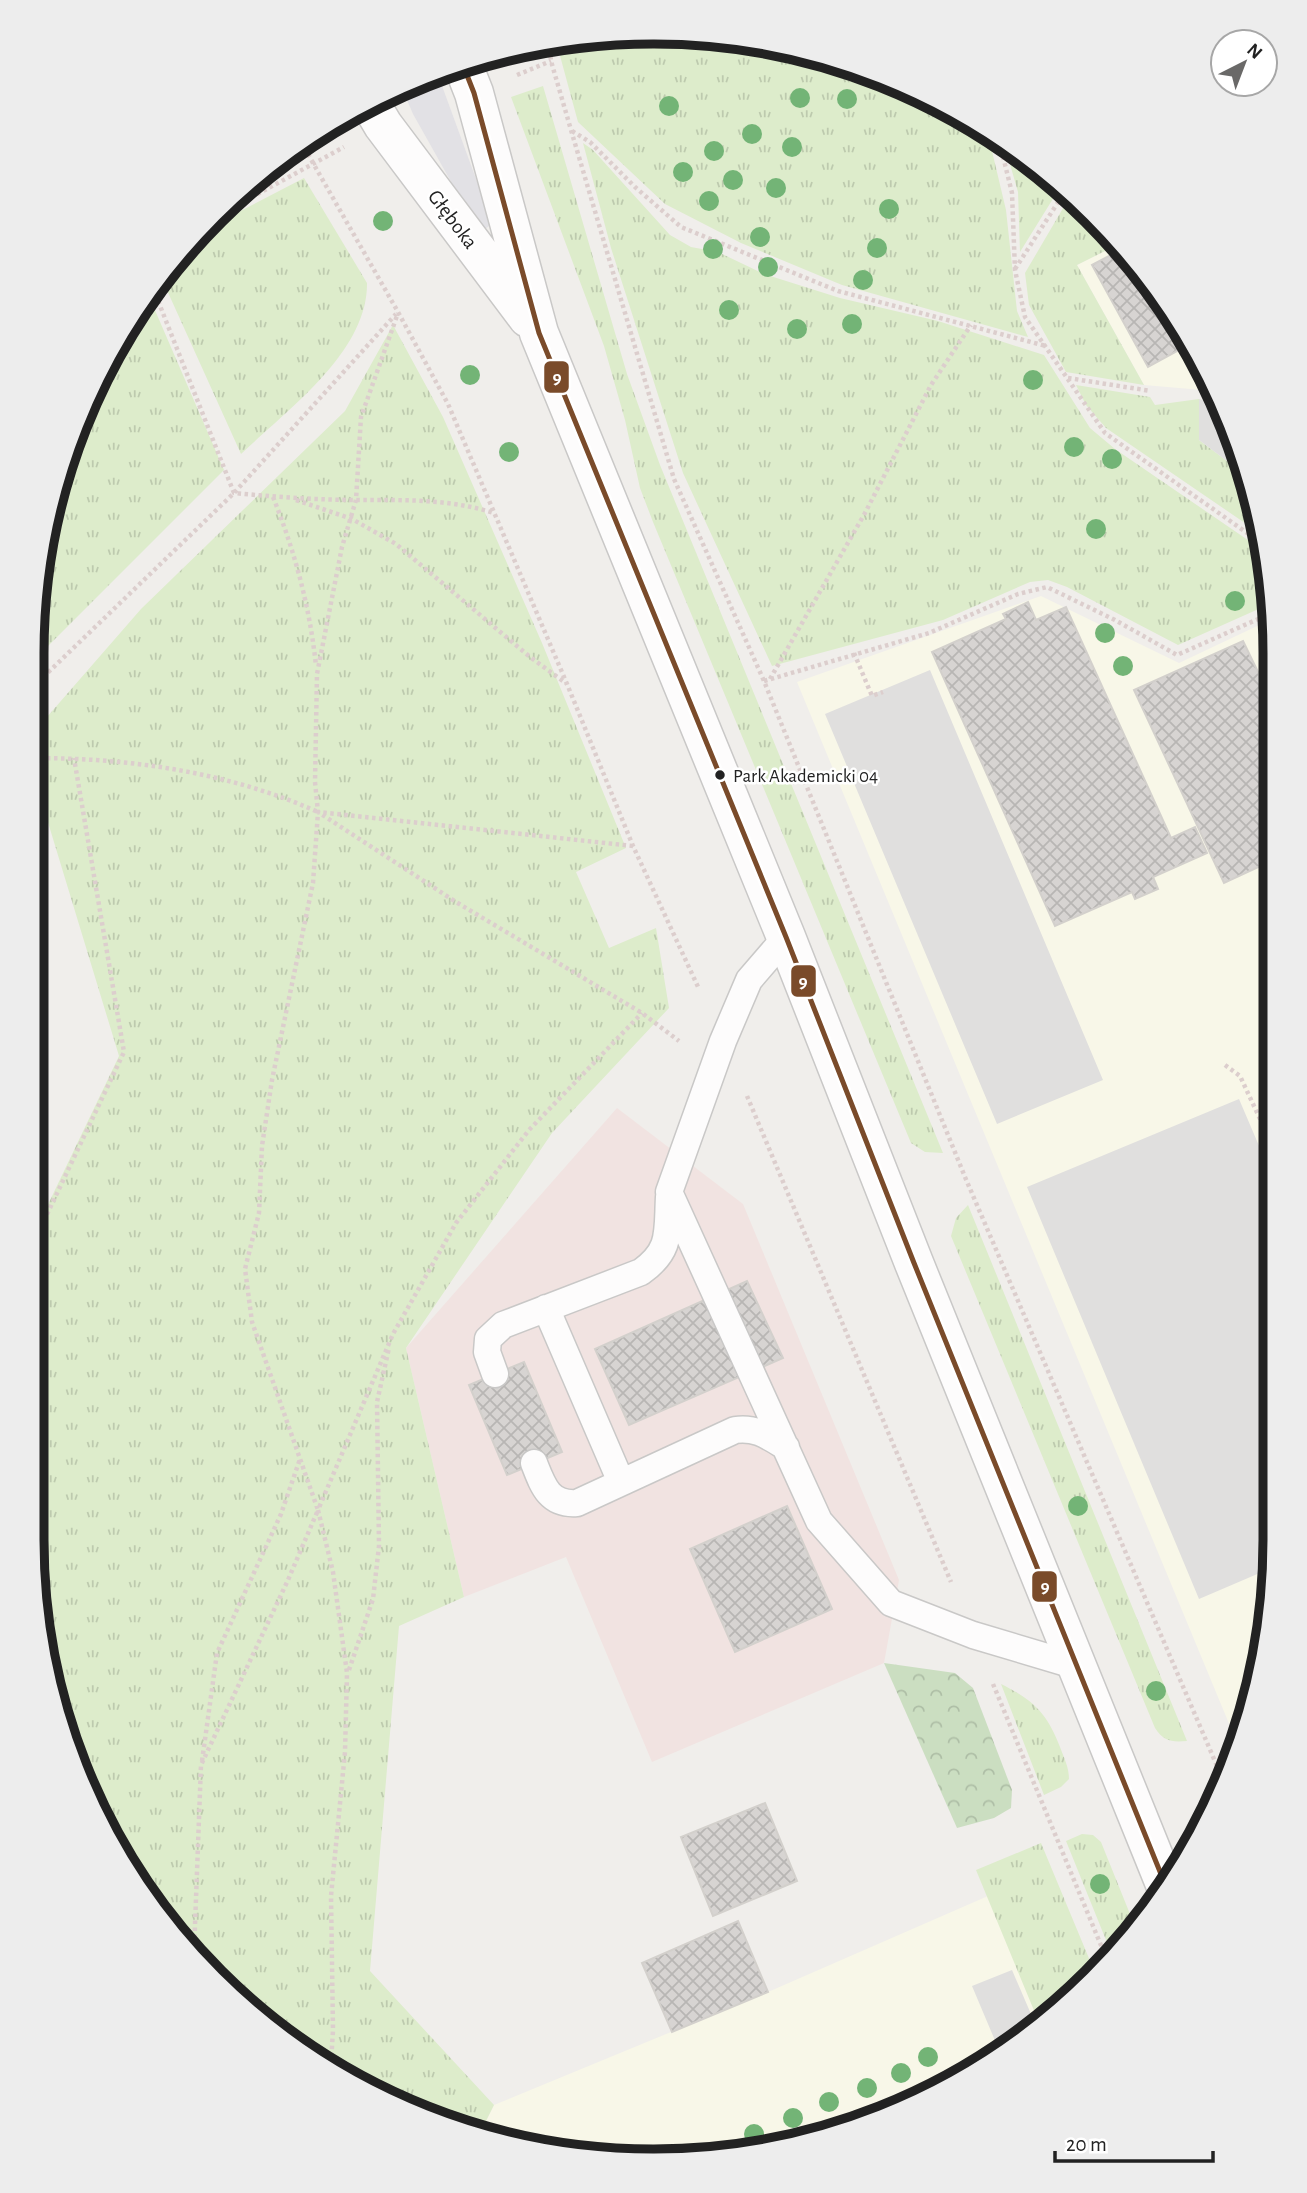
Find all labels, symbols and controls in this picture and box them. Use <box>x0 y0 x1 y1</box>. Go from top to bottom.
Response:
north arrow <box>1209 28 1279 98</box>
text: N <box>1243 40 1266 63</box>
street label: Głęboka <box>424 186 482 253</box>
line badge: 9 <box>543 360 570 394</box>
text: 9 <box>552 369 562 388</box>
place label: Park Akademicki 04 <box>733 767 878 786</box>
marker: Park Akademicki 04 <box>713 768 727 782</box>
line badge: 9 <box>790 964 817 998</box>
text: 9 <box>798 973 808 992</box>
line badge: 9 <box>1031 1570 1058 1603</box>
text: 9 <box>1040 1578 1050 1597</box>
scale bar <box>1055 2120 1212 2164</box>
text: 20 m <box>1066 2134 1107 2155</box>

